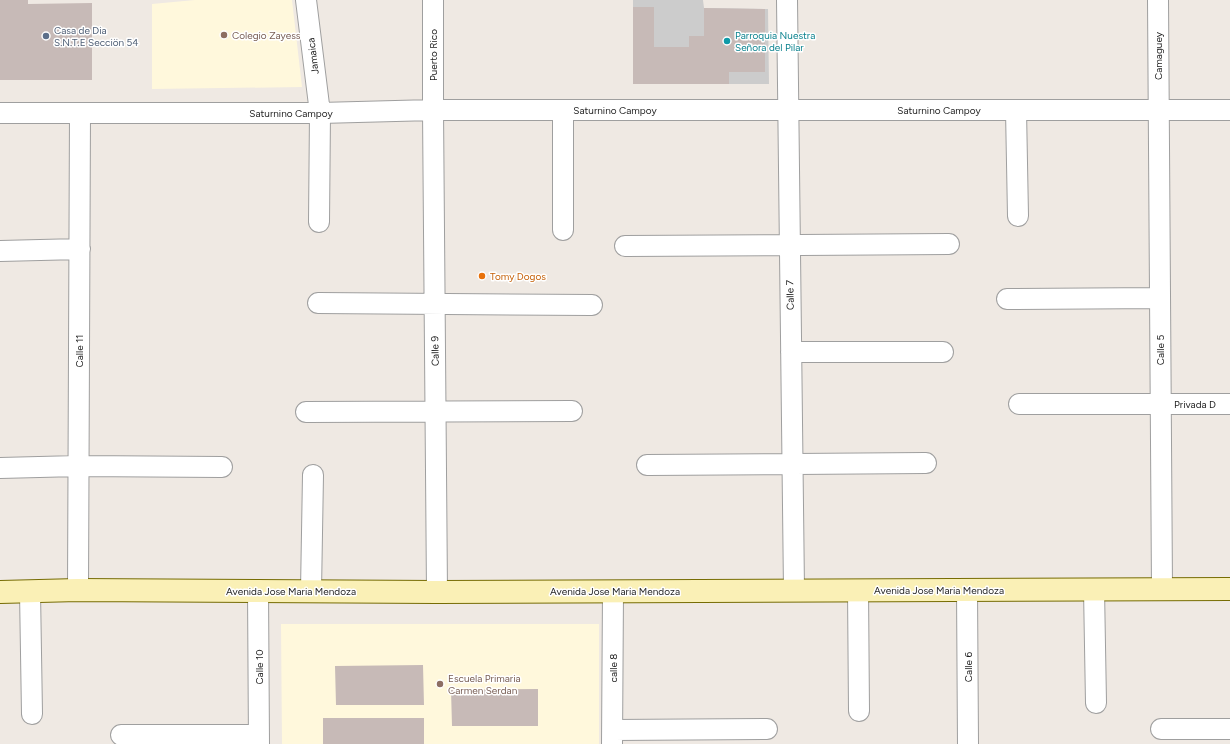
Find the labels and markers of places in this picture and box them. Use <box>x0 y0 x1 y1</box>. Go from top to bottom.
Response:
place label: Casa de Dia S.N.T.E Secciön 54 <box>54 24 139 49</box>
place label: Colegio Zayess <box>232 29 301 42</box>
place label: Parroquia Nuestra Señora del Pilar <box>735 29 815 54</box>
marker: Colegio Zayess <box>219 30 229 40</box>
marker: Casa de Dia S.N.T.E Secciön 54 <box>41 31 51 41</box>
marker: Parroquia Nuestra Señora del Pilar <box>722 36 732 46</box>
place label: Tomy Dogos <box>490 270 546 283</box>
marker: Tomy Dogos <box>477 271 487 281</box>
place label: Escuela Primaria Carmen Serdan <box>448 672 521 697</box>
marker: Escuela Primaria Carmen Serdan <box>435 679 445 689</box>

